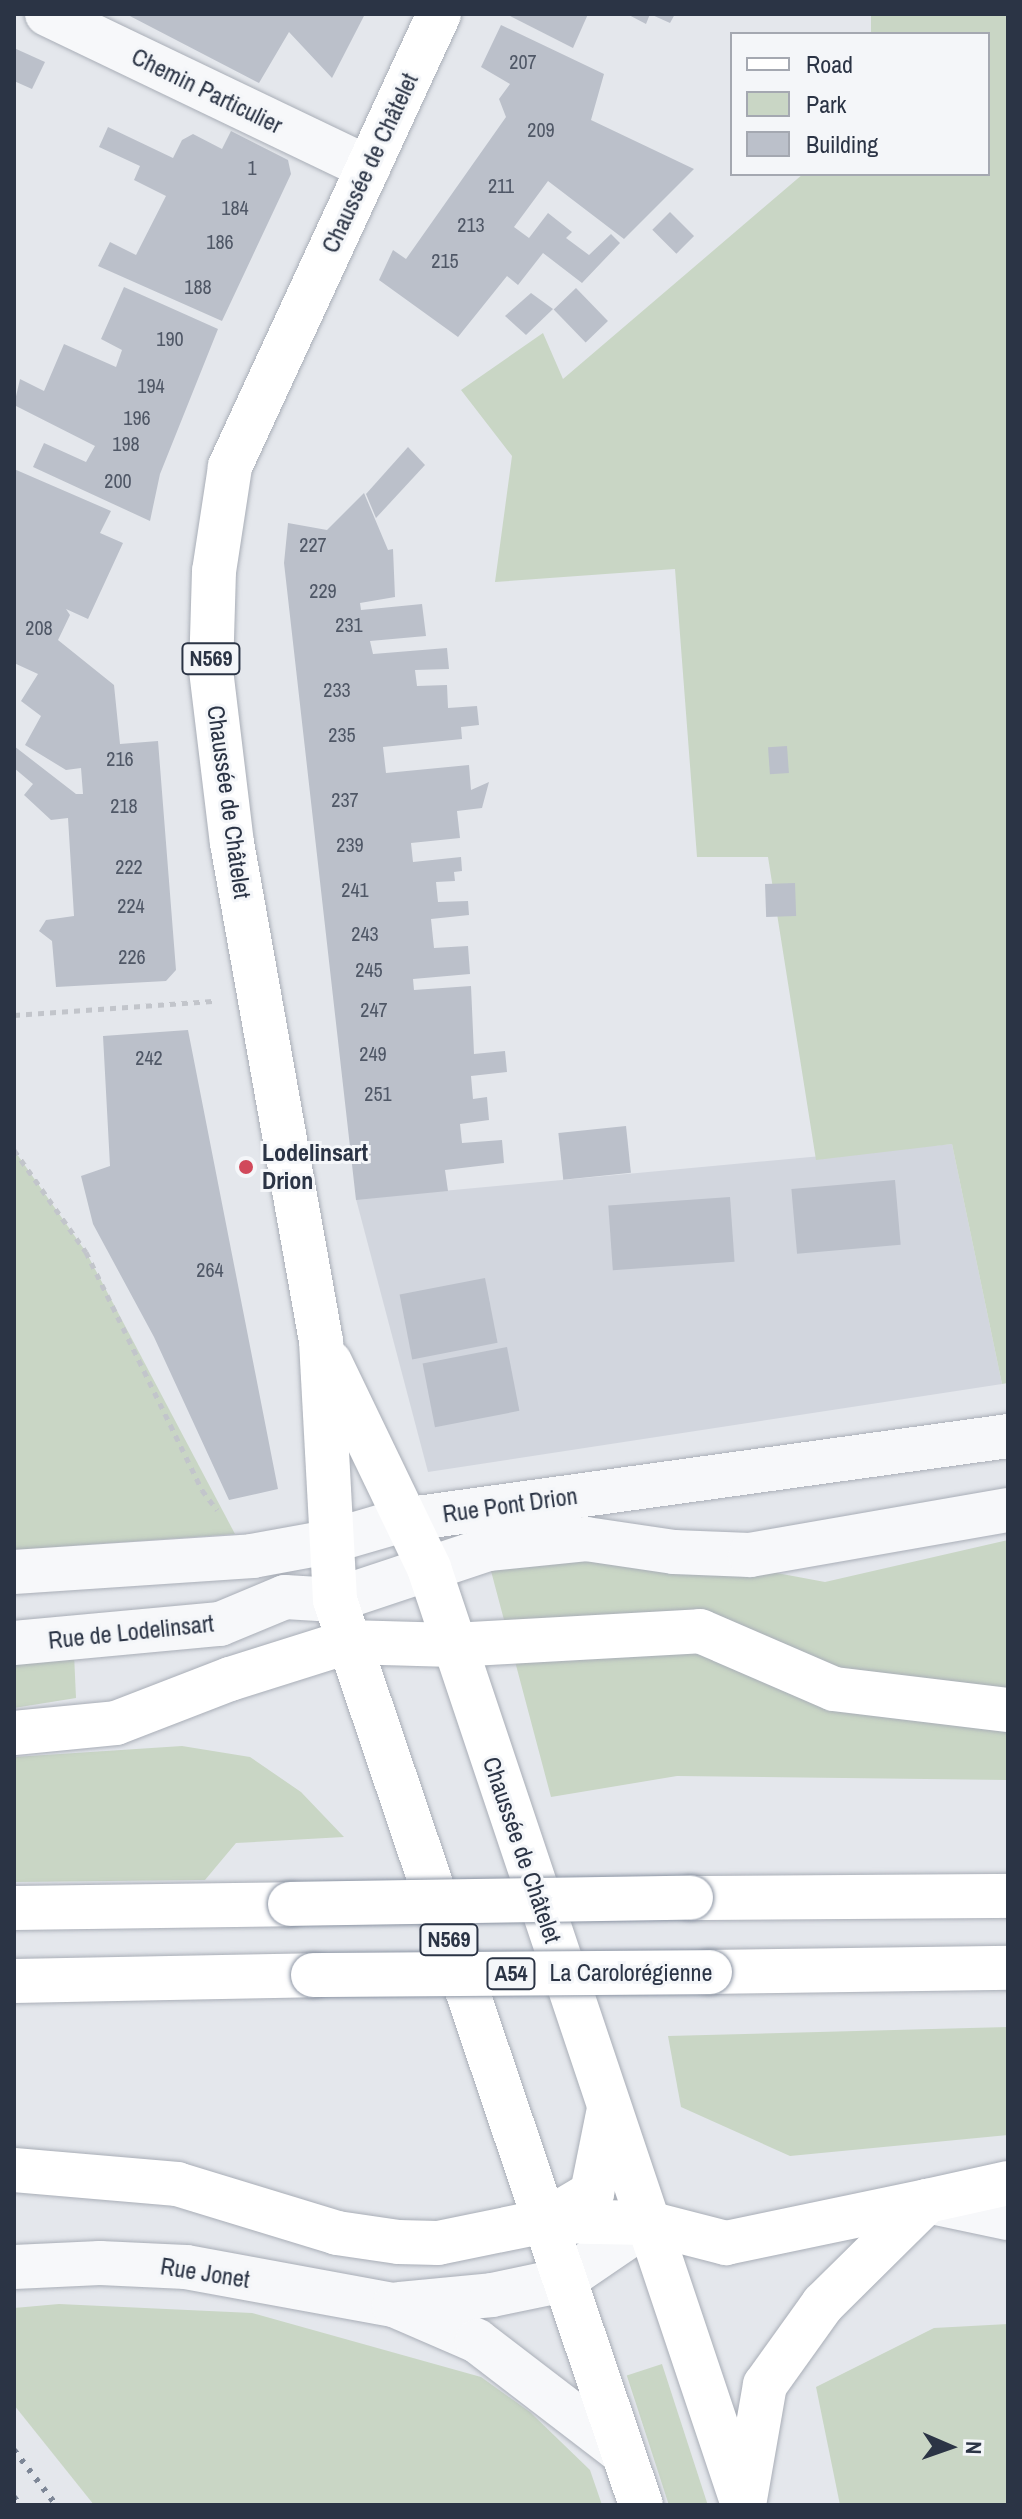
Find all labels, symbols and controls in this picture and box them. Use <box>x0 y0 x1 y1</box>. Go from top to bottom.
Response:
legend <box>730 32 990 176</box>
street label: Chemin Particulier <box>127 42 287 140</box>
text: Road <box>806 48 853 80</box>
house number: 207 <box>509 49 537 73</box>
street label: Chaussée de Châtelet <box>316 69 424 257</box>
text: Park <box>806 88 846 120</box>
house number: 209 <box>527 117 555 141</box>
text: Building <box>806 128 878 160</box>
house number: 1 <box>247 155 257 179</box>
house number: 211 <box>488 173 514 197</box>
house number: 184 <box>221 195 249 219</box>
house number: 213 <box>457 212 485 236</box>
house number: 186 <box>206 229 234 253</box>
house number: 215 <box>431 248 459 272</box>
house number: 188 <box>184 274 212 298</box>
house number: 190 <box>156 326 184 350</box>
house number: 194 <box>137 373 165 397</box>
house number: 196 <box>123 405 151 429</box>
house number: 198 <box>112 431 140 455</box>
house number: 200 <box>104 468 132 492</box>
house number: 227 <box>299 532 327 556</box>
house number: 229 <box>309 578 337 602</box>
house number: 231 <box>335 612 363 636</box>
house number: 208 <box>25 615 53 639</box>
road number: N569 <box>181 641 241 677</box>
house number: 233 <box>323 677 351 701</box>
street label: Chaussée de Châtelet <box>201 704 257 900</box>
house number: 235 <box>328 722 356 746</box>
house number: 216 <box>106 746 134 770</box>
house number: 237 <box>331 787 359 811</box>
house number: 218 <box>110 793 138 817</box>
house number: 239 <box>336 832 364 856</box>
house number: 222 <box>115 854 143 878</box>
house number: 241 <box>341 877 369 901</box>
house number: 224 <box>117 893 145 917</box>
house number: 243 <box>351 921 379 945</box>
house number: 226 <box>118 944 146 968</box>
house number: 245 <box>355 957 383 981</box>
house number: 247 <box>360 997 388 1021</box>
house number: 249 <box>359 1041 387 1065</box>
house number: 242 <box>135 1045 163 1069</box>
house number: 251 <box>364 1081 392 1105</box>
place label: Lodelinsart Drion <box>262 1139 368 1195</box>
marker: Lodelinsart Drion <box>237 1158 255 1176</box>
house number: 264 <box>196 1257 224 1281</box>
street label: Rue Pont Drion <box>441 1481 579 1529</box>
street label: Rue de Lodelinsart <box>47 1609 215 1655</box>
street label: Chaussée de Châtelet <box>477 1753 567 1947</box>
road number: N569 <box>419 1922 479 1958</box>
road number: A54 <box>485 1956 537 1992</box>
street label: La Carolorégienne <box>549 1959 713 1987</box>
street label: Rue Jonet <box>158 2252 252 2294</box>
north arrow <box>910 2407 990 2487</box>
text: N <box>959 2441 989 2455</box>

